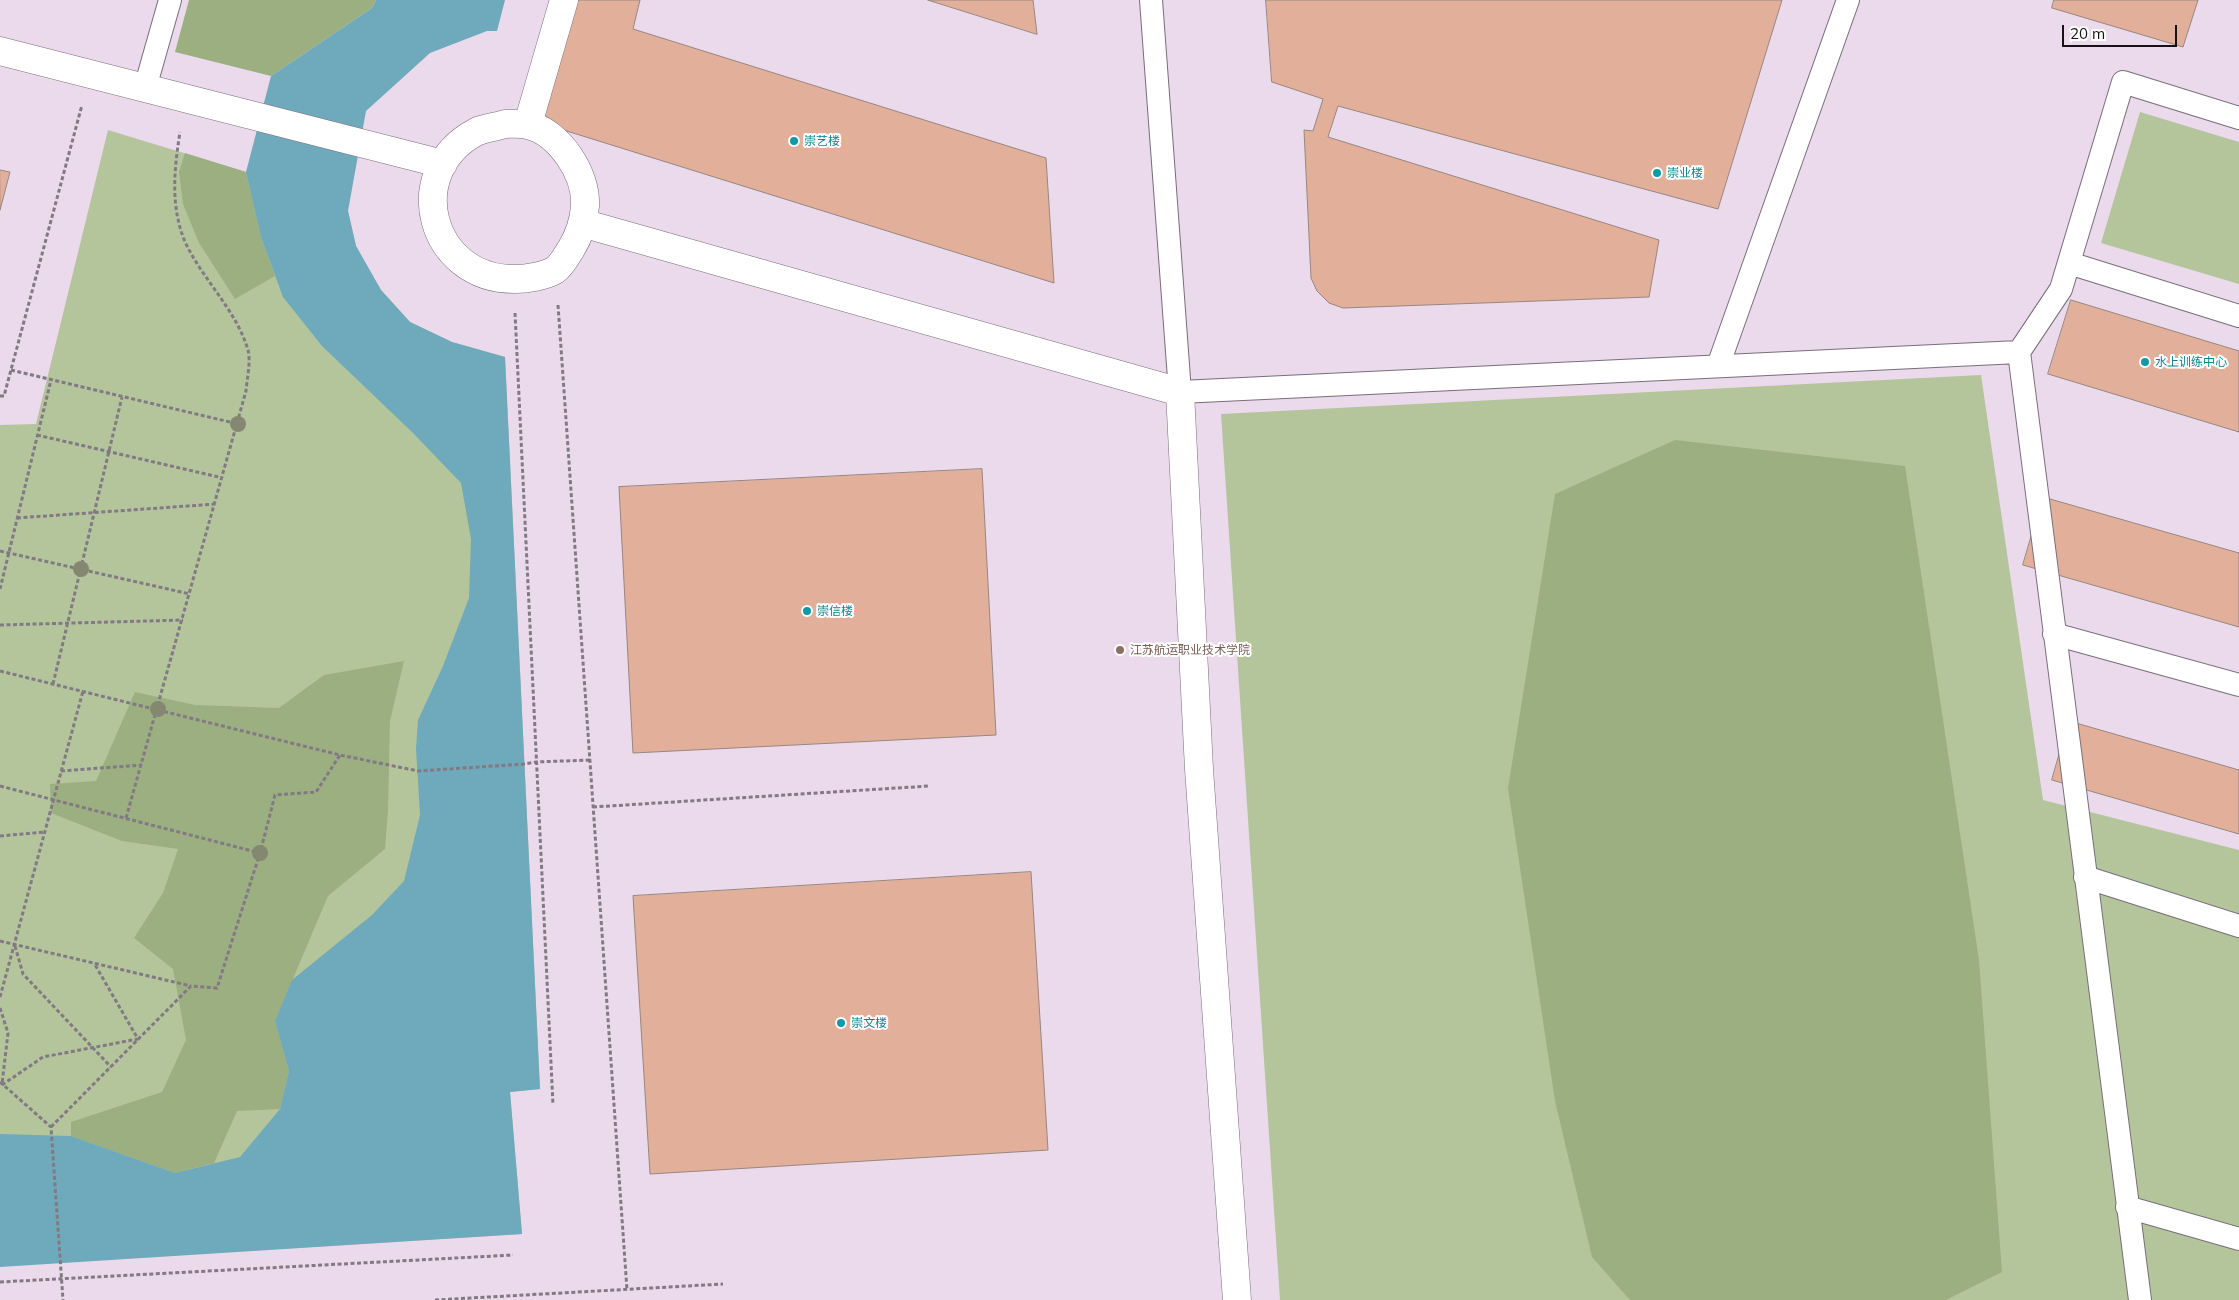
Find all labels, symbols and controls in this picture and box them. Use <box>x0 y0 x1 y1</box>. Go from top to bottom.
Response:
scale bar <box>2064 15 2179 47</box>
text: 20 m <box>2070 24 2105 43</box>
place label: 崇艺楼 <box>804 134 840 148</box>
marker: 崇艺楼 <box>788 135 800 147</box>
place label: 崇业楼 <box>1667 166 1703 180</box>
marker: 崇业楼 <box>1651 167 1663 179</box>
place label: 水上训练中心 <box>2155 355 2227 369</box>
marker: 水上训练中心 <box>2139 356 2151 368</box>
place label: 崇信楼 <box>817 604 853 618</box>
marker: 崇信楼 <box>801 605 813 617</box>
place label: 江苏航运职业技术学院 <box>1130 643 1250 657</box>
marker: 江苏航运职业技术学院 <box>1114 644 1126 656</box>
place label: 崇文楼 <box>851 1016 887 1030</box>
marker: 崇文楼 <box>835 1017 847 1029</box>

